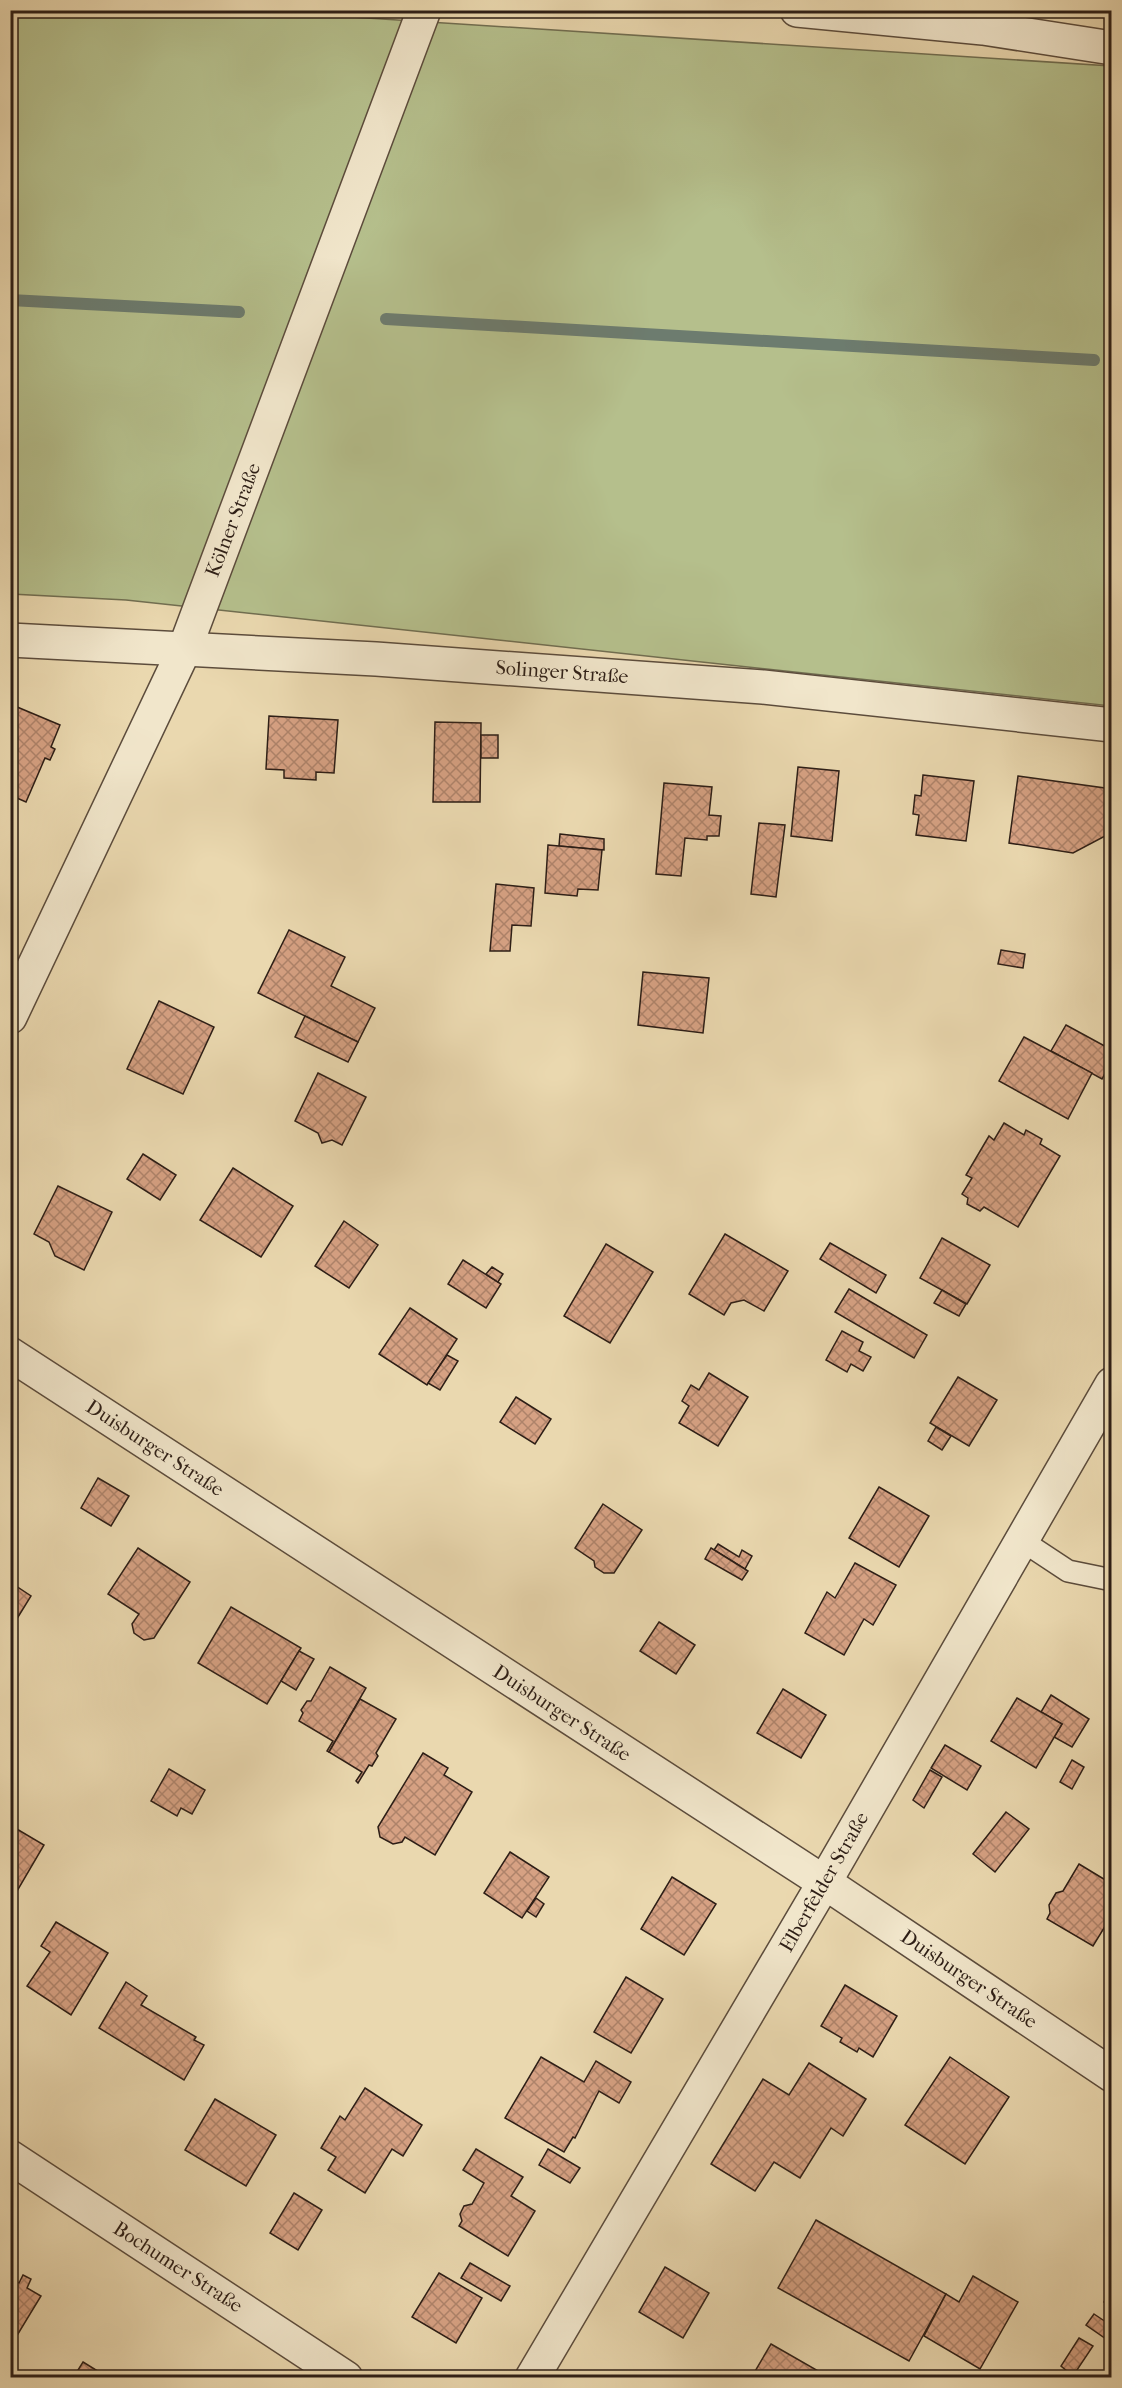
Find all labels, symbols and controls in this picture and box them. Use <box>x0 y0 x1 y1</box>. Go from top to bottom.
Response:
street label: Kölner Straße <box>201 460 265 580</box>
street label: Solinger Straße <box>495 656 629 688</box>
street label: Duisburger Straße <box>82 1395 228 1501</box>
street label: Duisburger Straße <box>489 1660 635 1766</box>
street label: Elberfelder Straße <box>775 1808 873 1956</box>
street label: Duisburger Straße <box>896 1925 1042 2033</box>
street label: Bochumer Straße <box>109 2217 247 2317</box>

